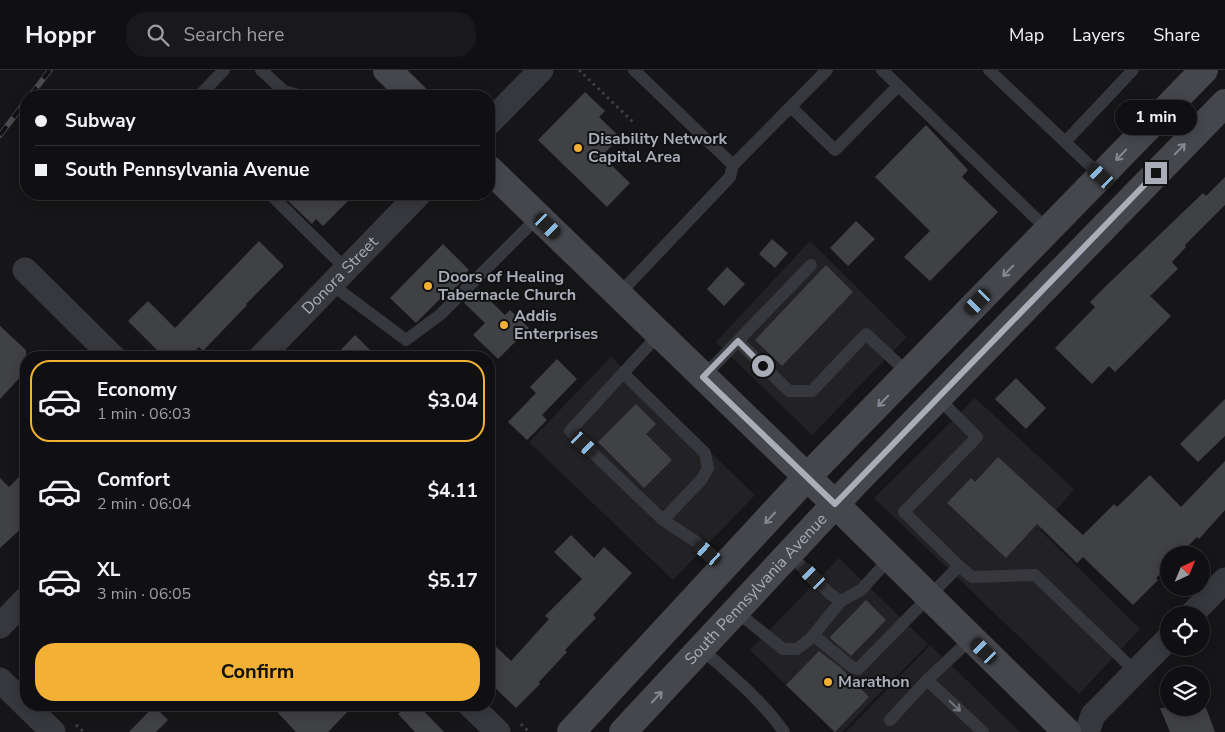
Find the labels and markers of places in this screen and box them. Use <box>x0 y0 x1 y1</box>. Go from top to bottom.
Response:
place label: Disability Network Capital Area <box>588 128 728 168</box>
marker: Disability Network Capital Area <box>572 142 584 154</box>
place label: Doors of Healing Tabernacle Church <box>438 266 576 306</box>
marker: Doors of Healing Tabernacle Church <box>422 280 434 292</box>
place label: Addis Enterprises <box>514 305 598 345</box>
marker: Addis Enterprises <box>498 319 510 331</box>
place label: Marathon <box>838 671 910 693</box>
marker: Marathon <box>822 676 834 688</box>

